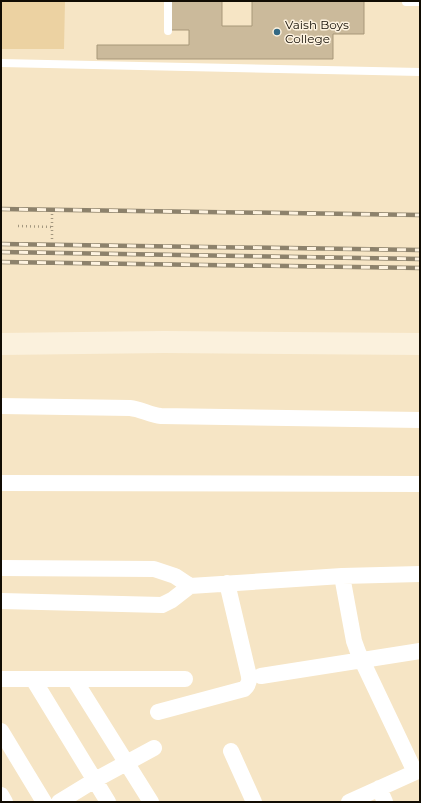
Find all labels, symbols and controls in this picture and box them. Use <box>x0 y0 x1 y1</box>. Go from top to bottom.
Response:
place label: Vaish Boys College <box>285 17 349 46</box>
marker: Vaish Boys College <box>272 27 282 37</box>

